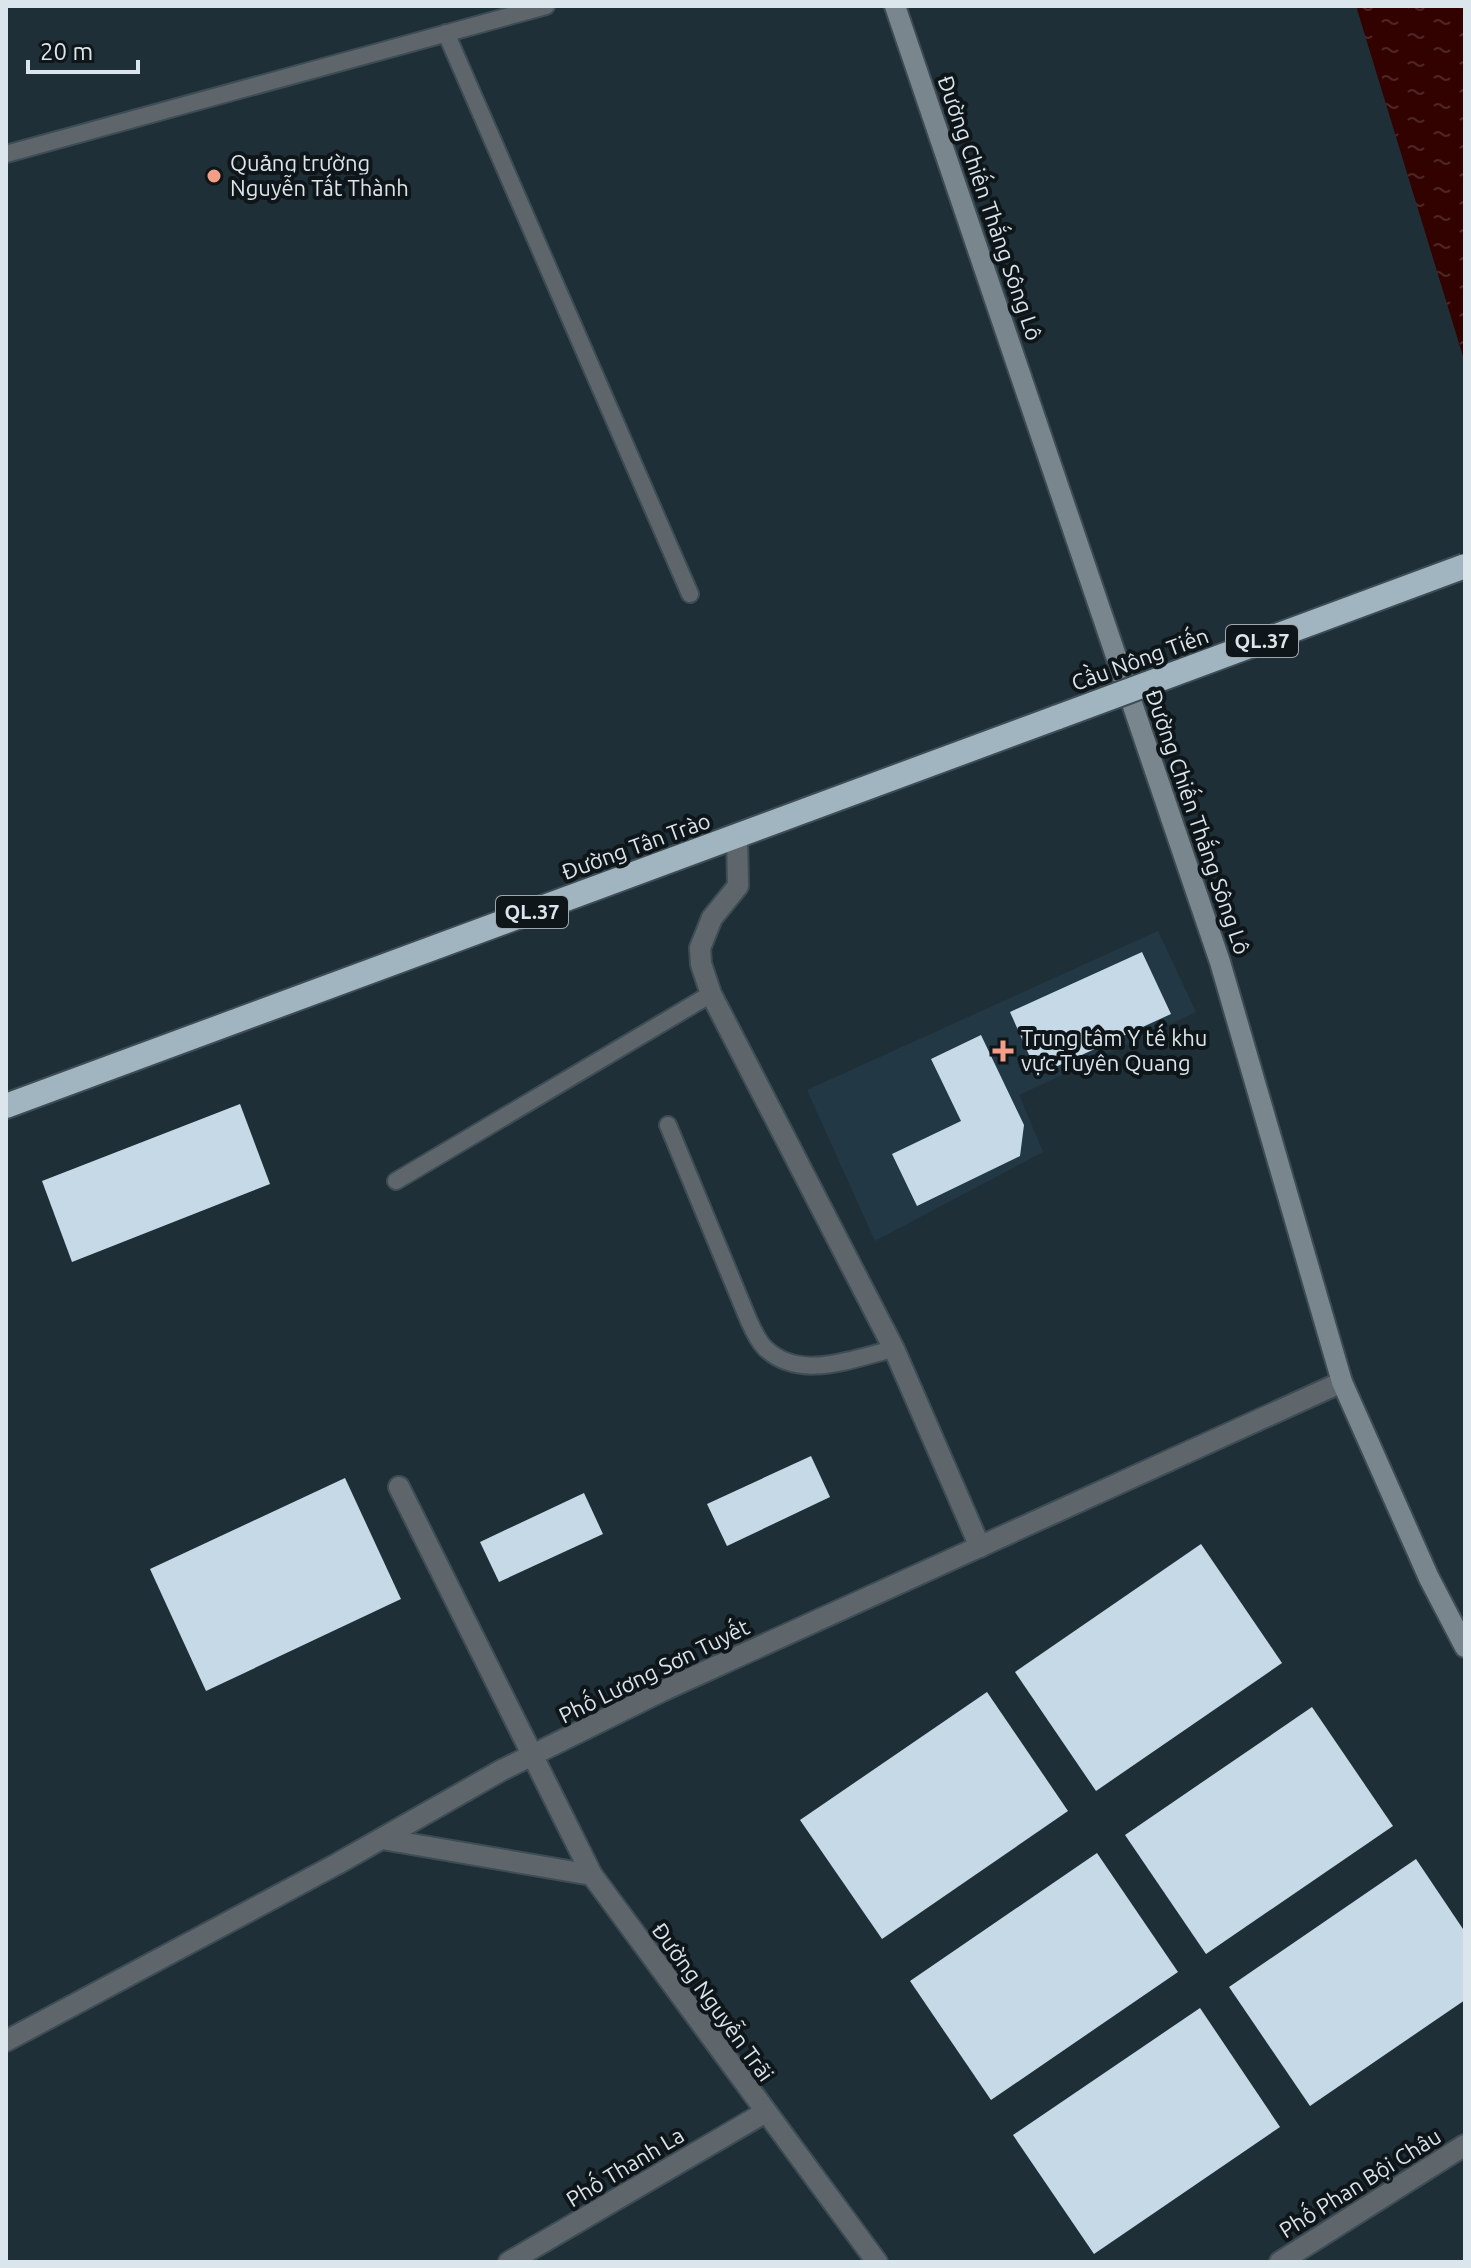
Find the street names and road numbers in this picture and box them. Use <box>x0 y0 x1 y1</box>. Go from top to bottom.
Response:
street label: Đường Chiến Thắng Sông Lô <box>933 71 1050 343</box>
street label: Cầu Nông Tiến <box>1067 620 1212 695</box>
road number: QL.37 <box>1226 625 1298 657</box>
street label: Đường Chiến Thắng Sông Lô <box>1141 685 1258 957</box>
street label: Đường Tân Trào <box>558 807 714 884</box>
road number: QL.37 <box>496 896 568 928</box>
street label: Phố Lương Sơn Tuyết <box>554 1611 753 1727</box>
street label: Đường Nguyễn Trãi <box>648 1917 780 2086</box>
street label: Phố Thanh La <box>560 2120 688 2211</box>
street label: Phố Phan Bội Châu <box>1273 2121 1445 2242</box>

